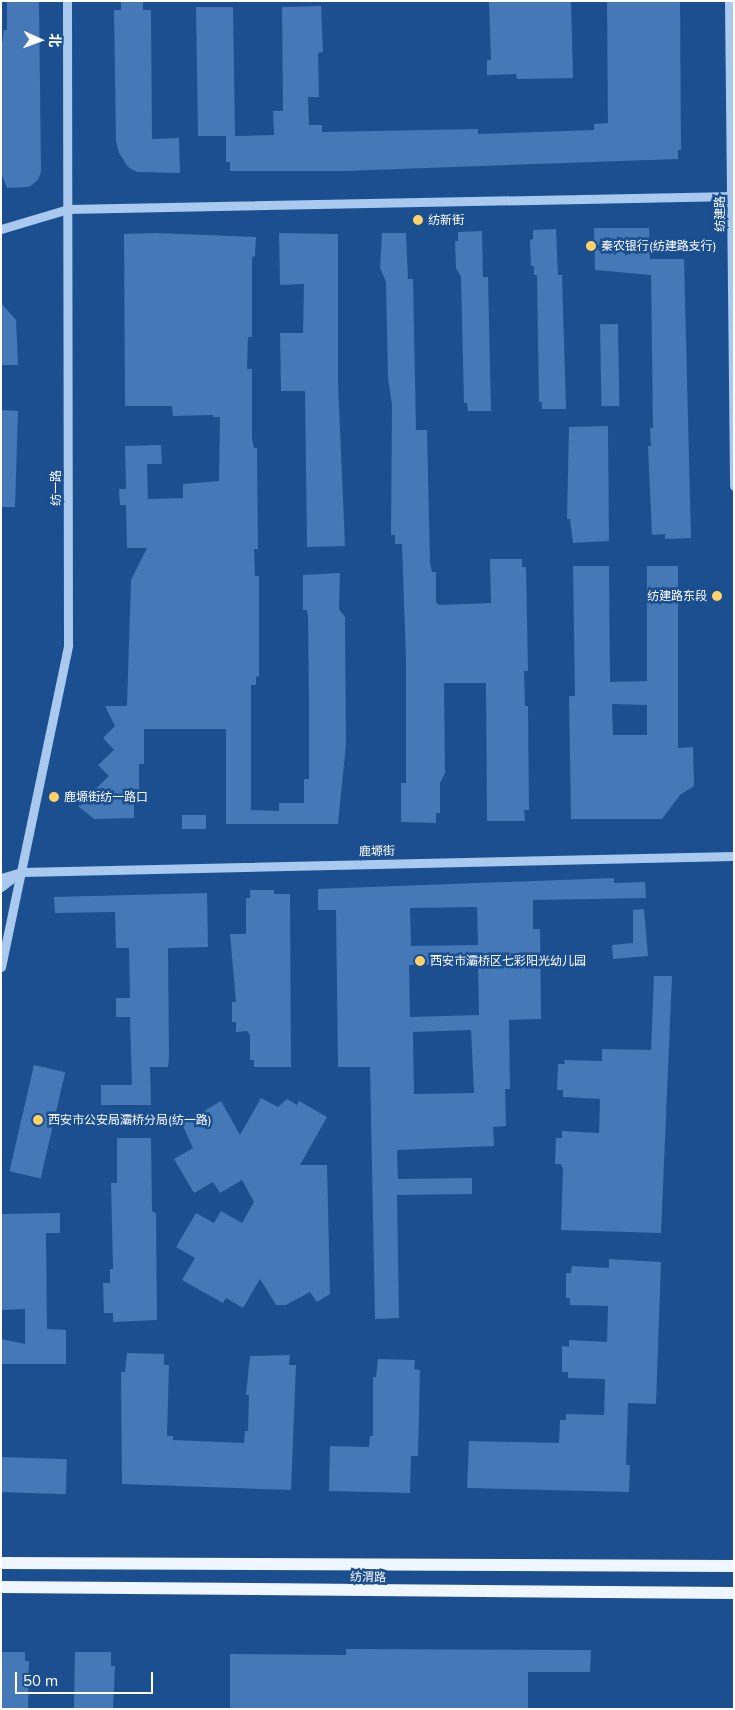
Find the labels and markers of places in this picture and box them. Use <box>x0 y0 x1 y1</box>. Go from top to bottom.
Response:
place label: 纺新街 <box>428 213 464 227</box>
marker: 纺新街 <box>412 214 424 226</box>
place label: 秦农银行(纺建路支行) <box>601 239 717 253</box>
marker: 秦农银行(纺建路支行) <box>585 240 597 252</box>
place label: 纺建路东段 <box>647 589 707 603</box>
marker: 纺建路东段 <box>711 590 723 602</box>
place label: 鹿塬街纺一路口 <box>64 790 148 804</box>
marker: 鹿塬街纺一路口 <box>48 791 60 803</box>
place label: 西安市灞桥区七彩阳光幼儿园 <box>430 954 586 968</box>
marker: 西安市灞桥区七彩阳光幼儿园 <box>414 955 426 967</box>
place label: 西安市公安局灞桥分局(纺一路) <box>48 1113 212 1127</box>
marker: 西安市公安局灞桥分局(纺一路) <box>32 1114 44 1126</box>

